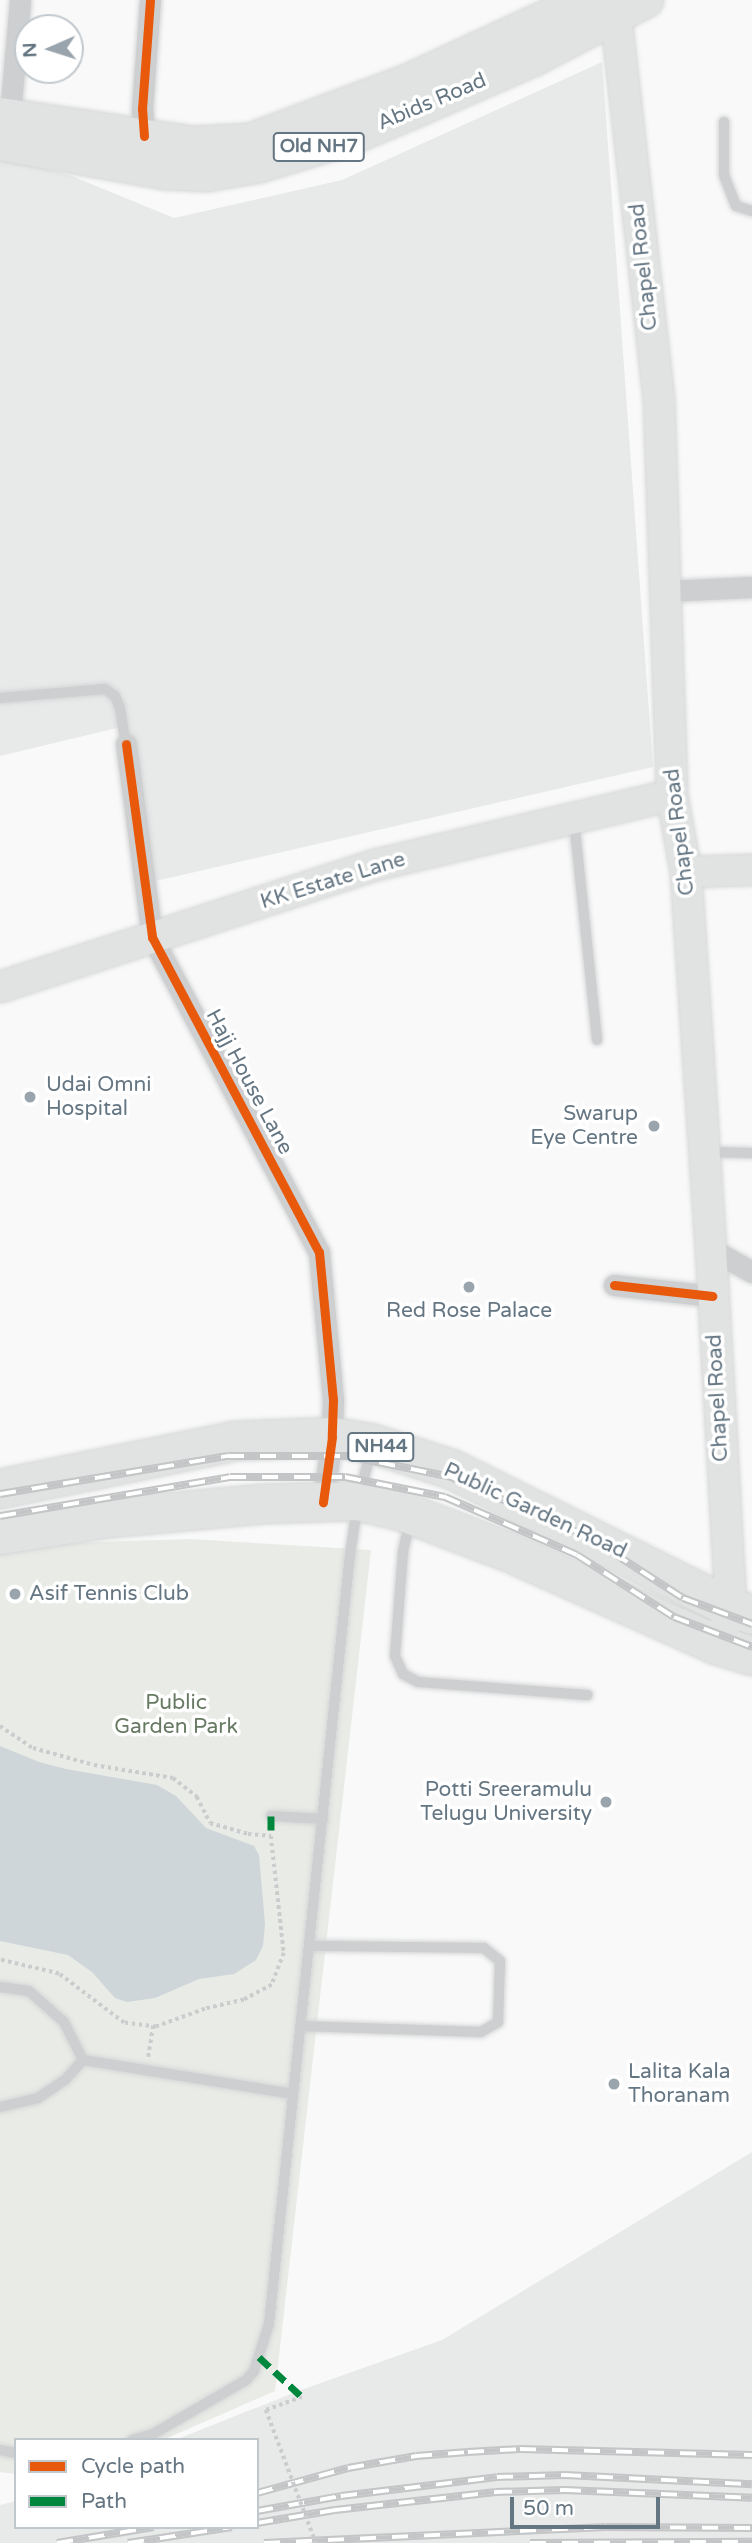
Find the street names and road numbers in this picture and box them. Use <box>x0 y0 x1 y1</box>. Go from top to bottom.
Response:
street label: Abids Road <box>374 68 490 136</box>
road number: Old NH7 <box>272 132 366 162</box>
street label: Chapel Road <box>625 202 663 332</box>
street label: Chapel Road <box>660 767 700 897</box>
street label: KK Estate Lane <box>257 847 409 915</box>
street label: Hajj House Lane <box>200 1005 298 1159</box>
street label: Chapel Road <box>702 1334 734 1462</box>
road number: NH44 <box>346 1432 416 1462</box>
street label: Public Garden Road <box>440 1458 630 1564</box>

